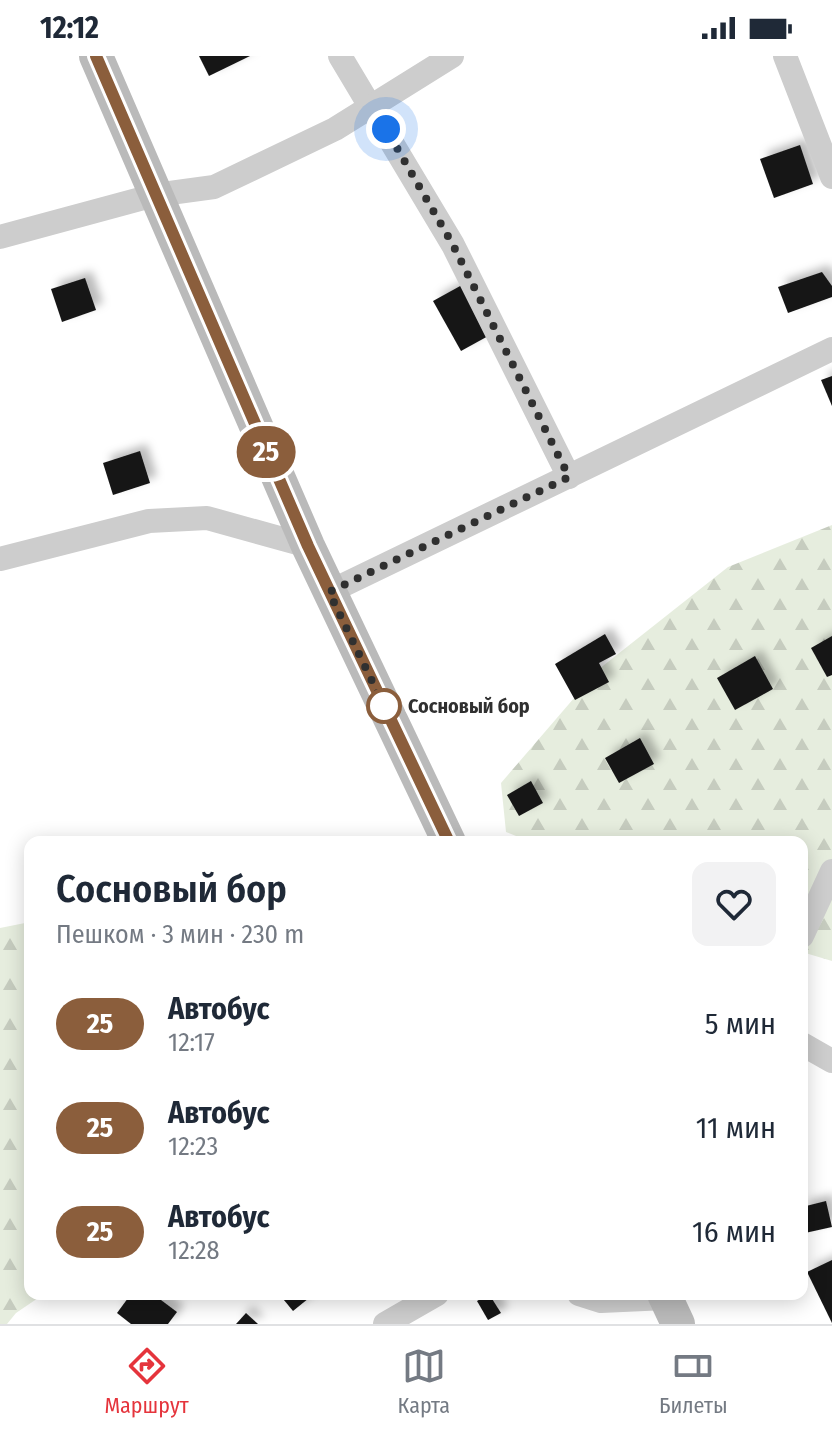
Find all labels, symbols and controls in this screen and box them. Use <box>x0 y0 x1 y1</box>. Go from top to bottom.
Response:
text: 12:12 <box>40 10 99 46</box>
your location <box>366 109 406 149</box>
line badge: 25 <box>230 426 302 478</box>
text: 25 <box>253 435 279 468</box>
marker: Сосновый бор <box>367 689 401 723</box>
place label: Сосновый бор <box>408 694 530 718</box>
button: heart <box>692 862 776 946</box>
text: Сосновый бор <box>56 866 287 912</box>
text: Пешком · 3 мин · 230 m <box>56 919 304 950</box>
text: Автобус <box>168 991 270 1027</box>
text: 5 мин <box>705 1006 776 1042</box>
text: 25 <box>87 1007 113 1040</box>
text: 12:17 <box>168 1027 215 1058</box>
text: Автобус <box>168 1095 270 1131</box>
text: 11 мин <box>696 1110 776 1146</box>
text: 25 <box>87 1111 113 1144</box>
text: 12:23 <box>168 1131 218 1162</box>
text: Автобус <box>168 1199 270 1235</box>
text: 16 мин <box>692 1214 776 1250</box>
text: 25 <box>87 1215 113 1248</box>
text: 12:28 <box>168 1235 220 1266</box>
tab: Маршрут <box>104 1344 189 1419</box>
tab: Карта <box>398 1344 450 1419</box>
tab: Билеты <box>659 1344 728 1419</box>

